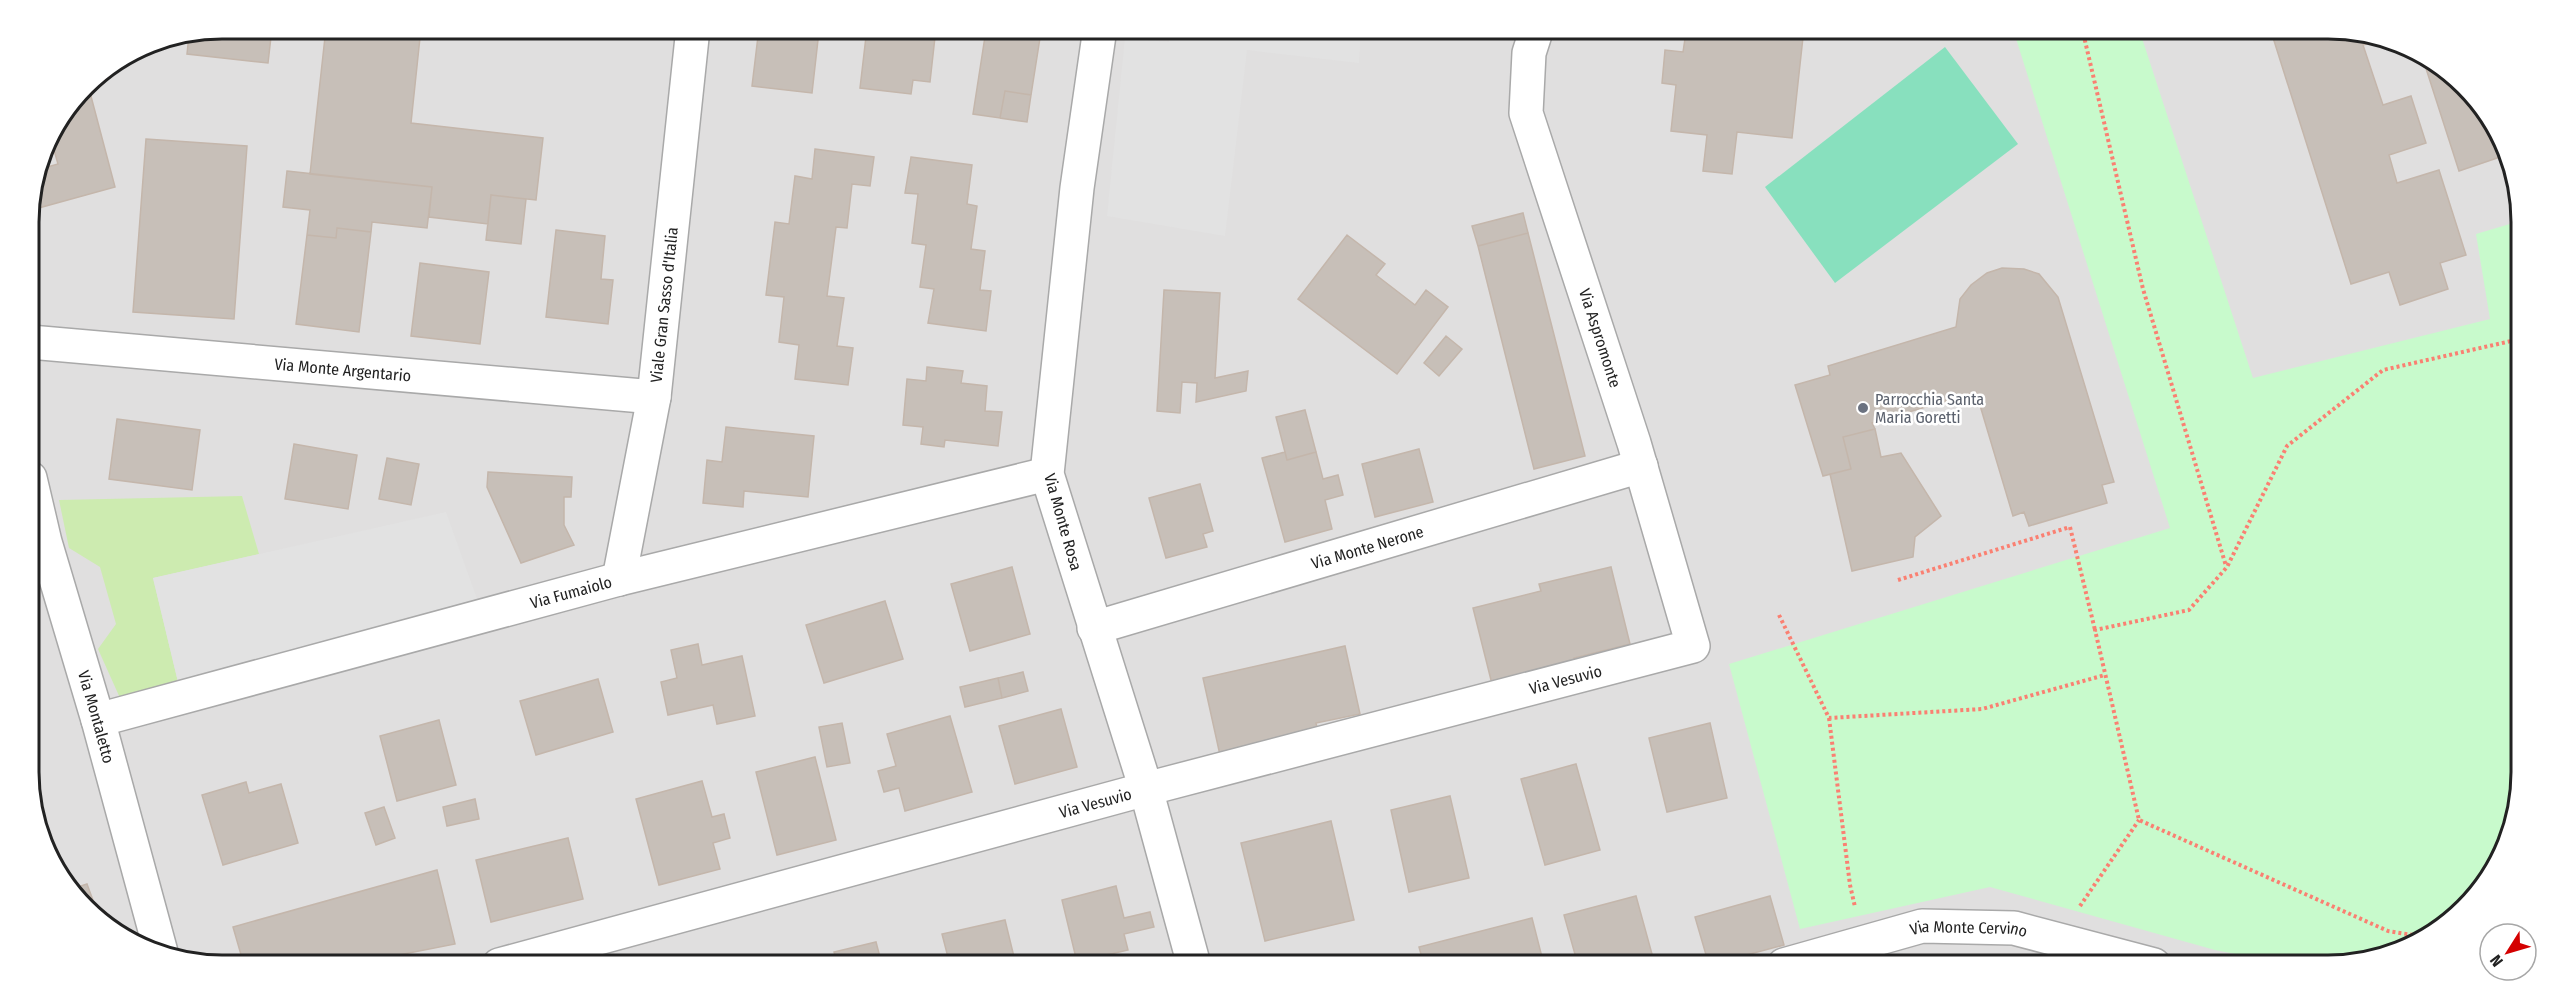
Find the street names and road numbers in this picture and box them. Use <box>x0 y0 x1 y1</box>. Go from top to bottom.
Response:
street label: Viale Gran Sasso d'Italia <box>646 226 681 384</box>
street label: Via Aspromonte <box>1575 286 1625 390</box>
street label: Via Monte Argentario <box>274 354 412 385</box>
street label: Via Monte Rosa <box>1040 471 1086 573</box>
street label: Via Monte Nerone <box>1309 521 1426 573</box>
street label: Via Fumaiolo <box>528 572 614 612</box>
street label: Via Vesuvio <box>1527 661 1604 698</box>
street label: Via Montaletto <box>74 668 119 765</box>
street label: Via Vesuvio <box>1057 784 1134 822</box>
street label: Via Monte Cervino <box>1907 916 2030 941</box>

